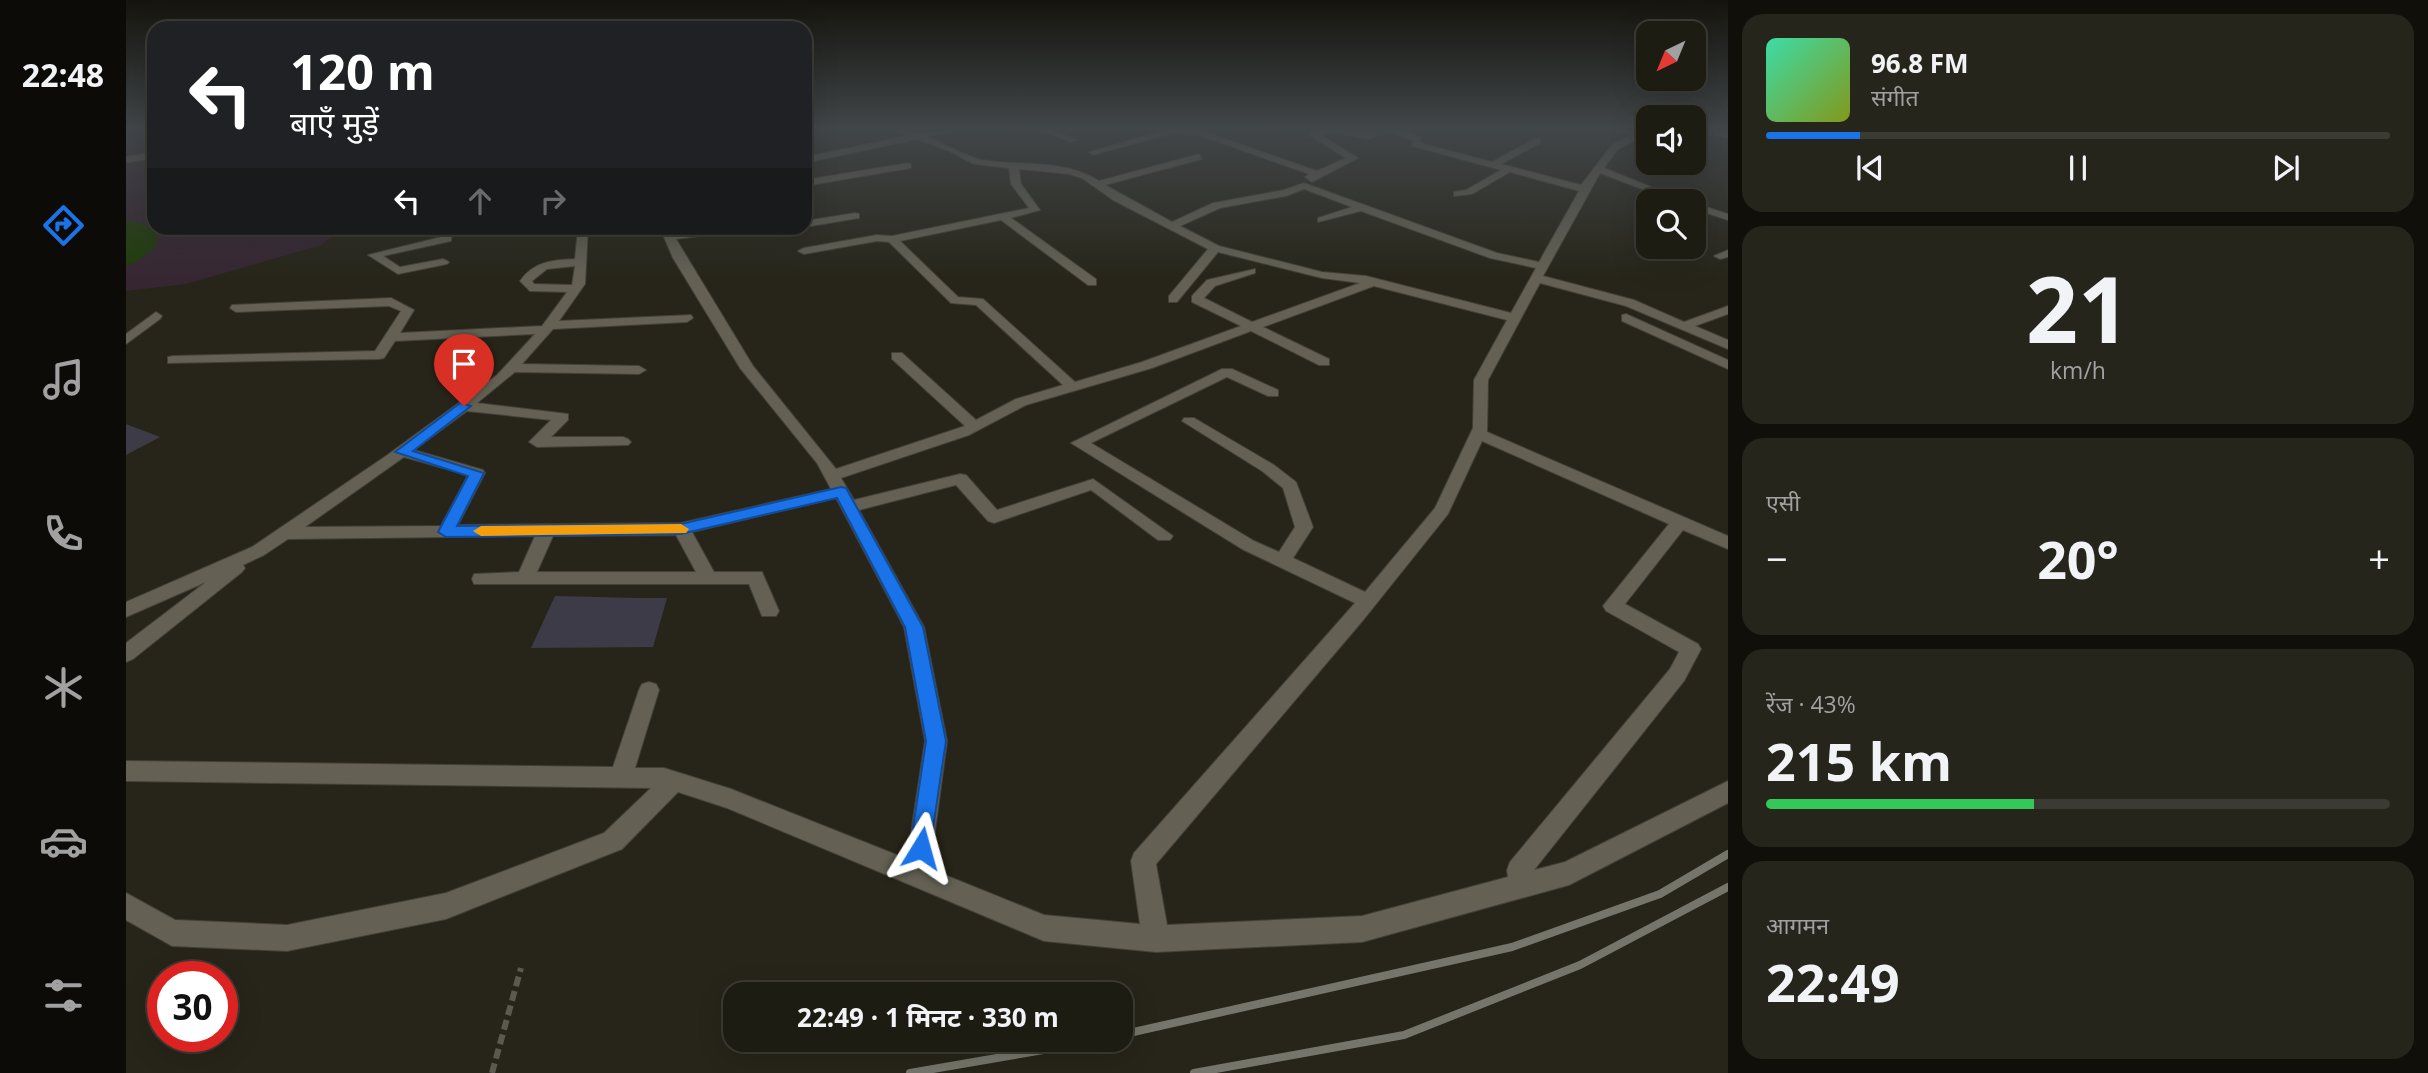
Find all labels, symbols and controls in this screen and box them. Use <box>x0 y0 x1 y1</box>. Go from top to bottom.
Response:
north arrow <box>1636 21 1706 91</box>
map controls <box>1636 21 1706 259</box>
text: 120 m <box>290 38 435 104</box>
text: 96.8 FM <box>1871 45 1969 81</box>
icon: left <box>175 49 266 140</box>
text: 22:48 <box>22 53 104 96</box>
text: संगीत <box>1871 81 1919 113</box>
text: बाएँ मुड़ें <box>290 101 379 144</box>
button: sound <box>1636 105 1706 175</box>
icon: previous <box>1851 149 1889 187</box>
icon: pause <box>2059 149 2097 187</box>
icon: next <box>2267 149 2305 187</box>
icon: left <box>388 182 426 220</box>
icon: ahead <box>461 182 499 220</box>
icon: right <box>534 182 572 220</box>
button: search <box>1636 189 1706 259</box>
icon: directions <box>39 201 88 250</box>
text: 21 <box>2026 246 2130 370</box>
pin <box>434 334 494 406</box>
icon: arrive <box>445 345 483 383</box>
text: km/h <box>2050 354 2106 386</box>
icon: music <box>39 355 88 404</box>
text: एसी <box>1766 486 1800 518</box>
icon: phone <box>39 509 88 558</box>
text: 20° <box>2037 523 2119 594</box>
text: − <box>1766 532 1788 584</box>
text: + <box>2368 532 2390 584</box>
icon: climate <box>39 663 88 712</box>
text: रेंज · 43% <box>1766 688 1856 720</box>
text: 215 km <box>1766 725 1952 796</box>
position arrow <box>884 811 958 885</box>
icon: car <box>39 817 88 866</box>
text: आगमन <box>1766 909 1829 941</box>
text: 22:49 <box>1766 946 1900 1017</box>
speed limit sign: 30 <box>147 961 238 1052</box>
icon: filters <box>39 971 88 1020</box>
text: 22:49 · 1 मिनट · 330 m <box>797 999 1059 1035</box>

